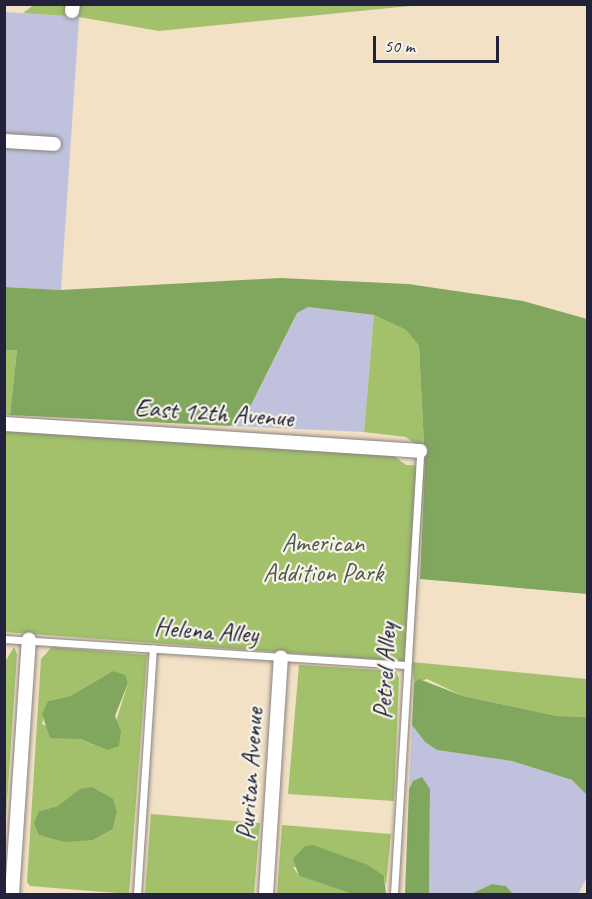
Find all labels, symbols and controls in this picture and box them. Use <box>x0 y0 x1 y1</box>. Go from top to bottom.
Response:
scale bar <box>376 24 502 62</box>
text: 50 m <box>384 35 415 57</box>
street label: East 12th Avenue <box>134 392 294 434</box>
park label: American Addition Park <box>263 527 383 588</box>
street label: Helena Alley <box>153 612 259 650</box>
street label: Petrel Alley <box>367 622 403 720</box>
street label: Puritan Avenue <box>230 707 270 841</box>

